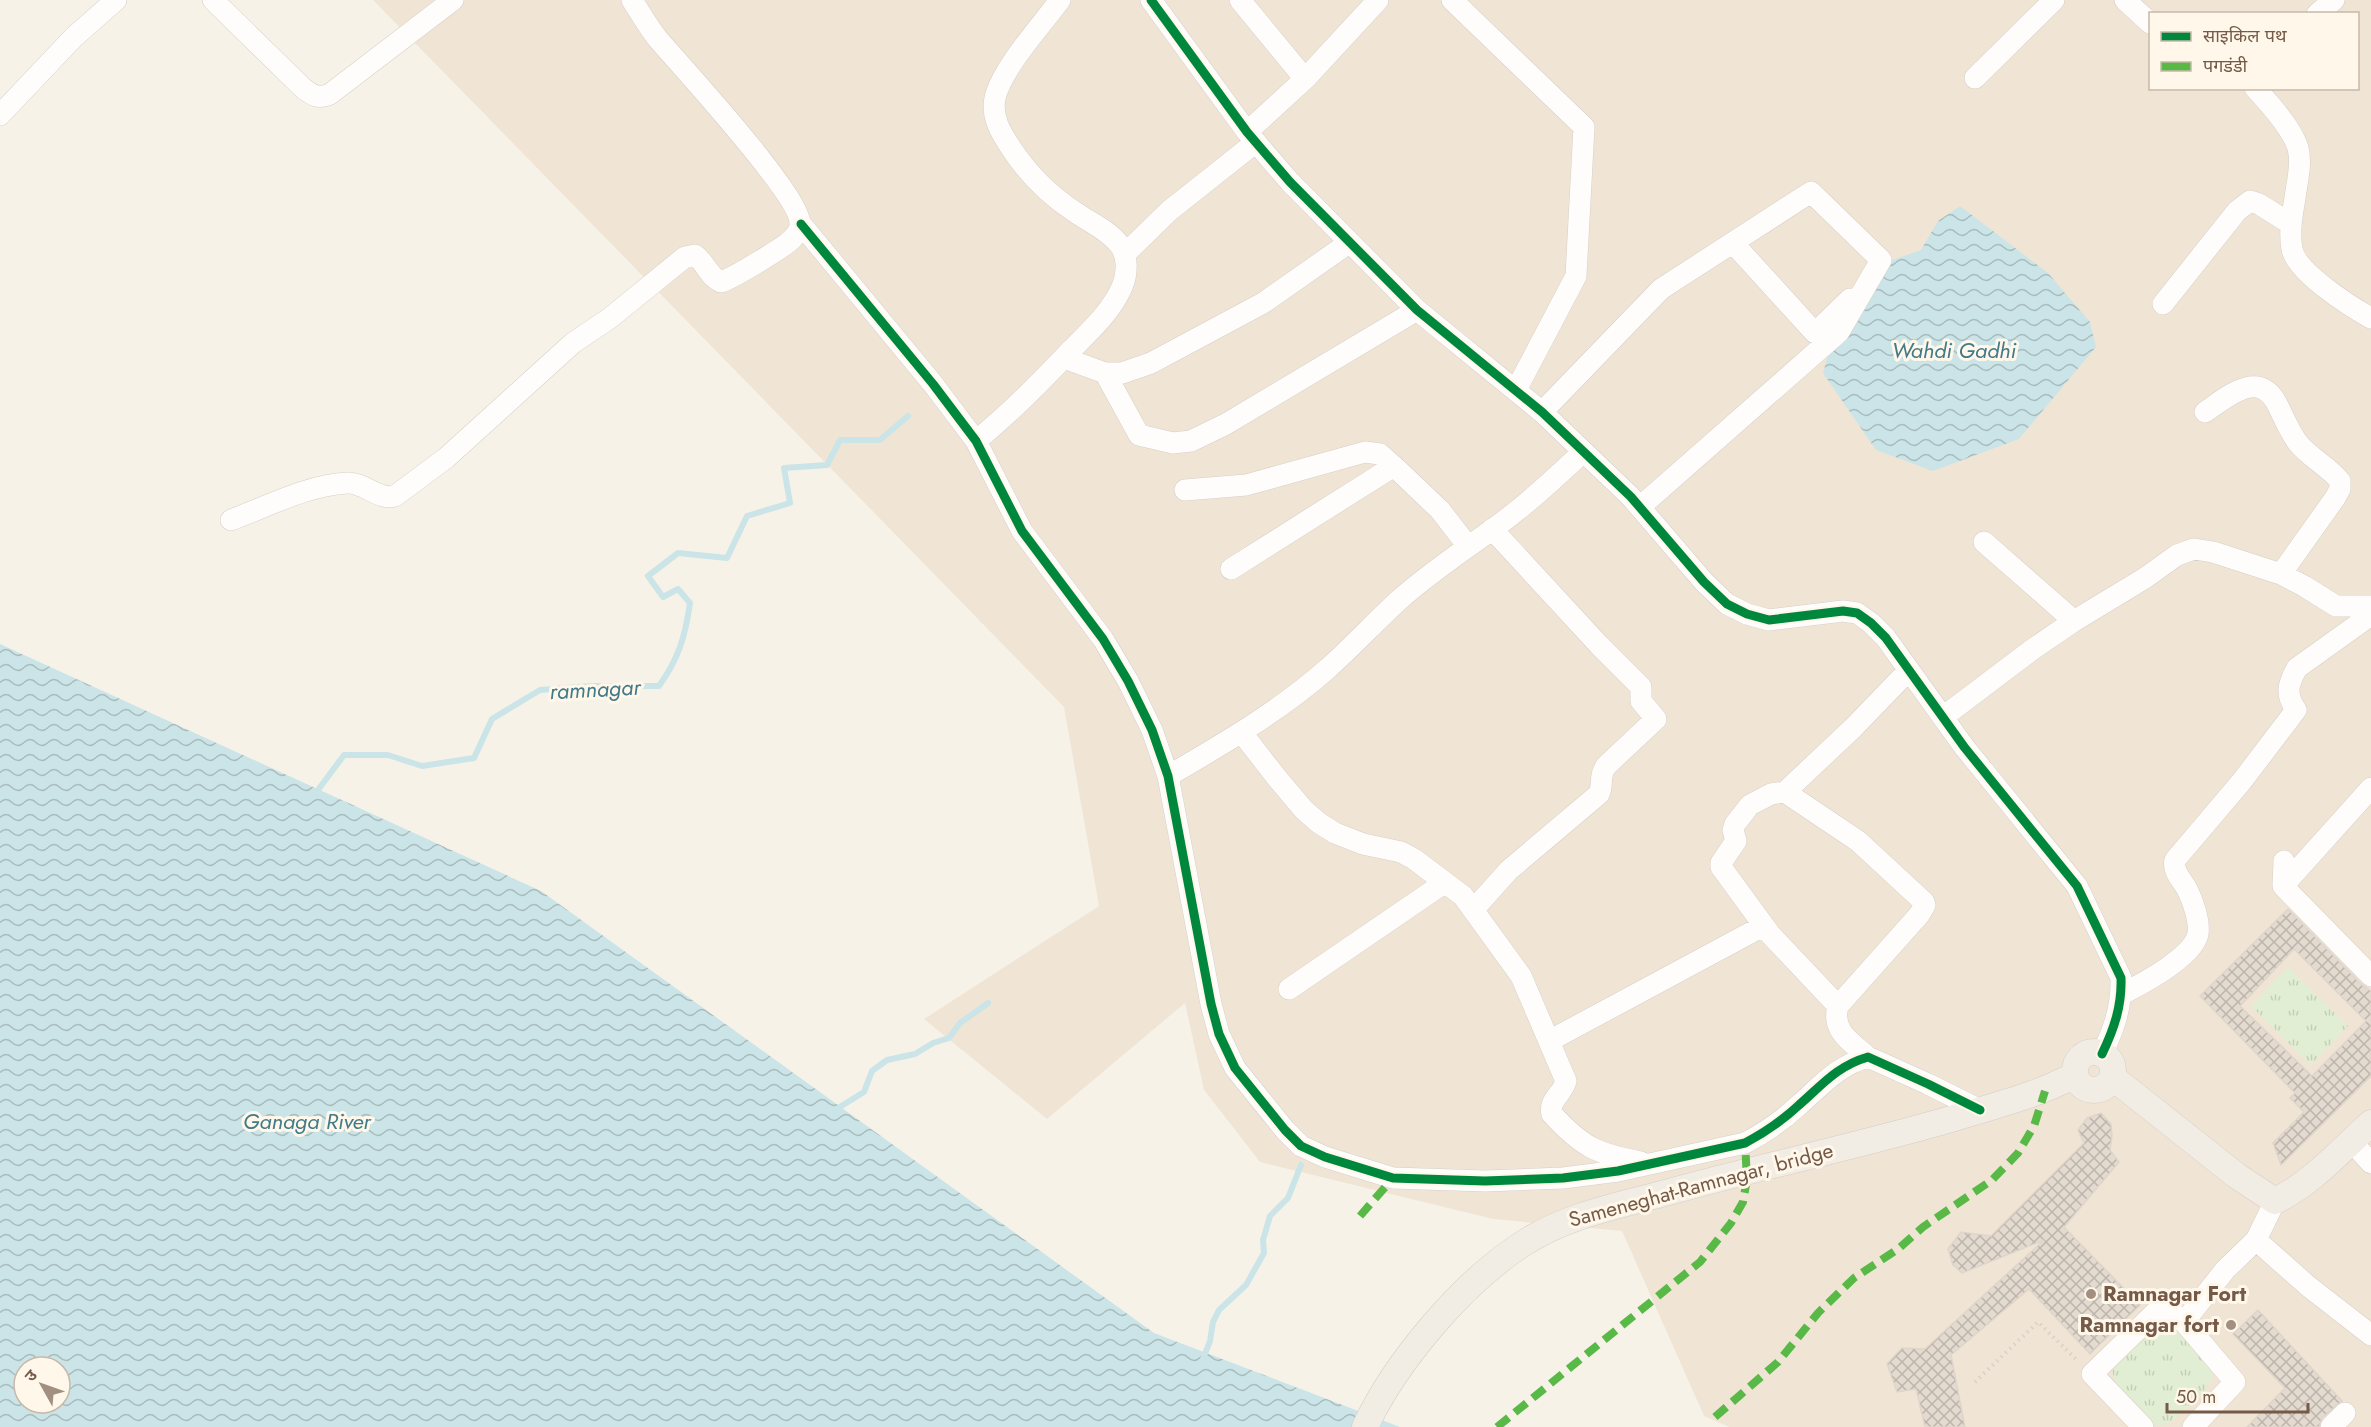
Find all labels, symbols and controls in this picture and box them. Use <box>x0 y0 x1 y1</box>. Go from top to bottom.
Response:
legend <box>2149 12 2359 90</box>
text: साइकिल पथ <box>2203 23 2287 49</box>
text: पगडंडी <box>2203 53 2248 79</box>
water label: Wahdi Gadhi <box>1892 334 2017 366</box>
water label: ramnagar <box>549 671 643 707</box>
water label: Ganaga River <box>243 1105 373 1137</box>
street label: Sameneghat-Ramnagar, bridge <box>1565 1135 1837 1235</box>
place label: Ramnagar Fort <box>2103 1279 2247 1309</box>
marker: Ramnagar Fort <box>2084 1287 2098 1301</box>
place label: Ramnagar fort <box>2079 1310 2219 1340</box>
marker: Ramnagar fort <box>2224 1318 2238 1332</box>
north arrow <box>12 1355 72 1415</box>
text: उ <box>19 1364 43 1387</box>
scale bar <box>2167 1376 2308 1414</box>
text: 50 m <box>2176 1384 2216 1410</box>

